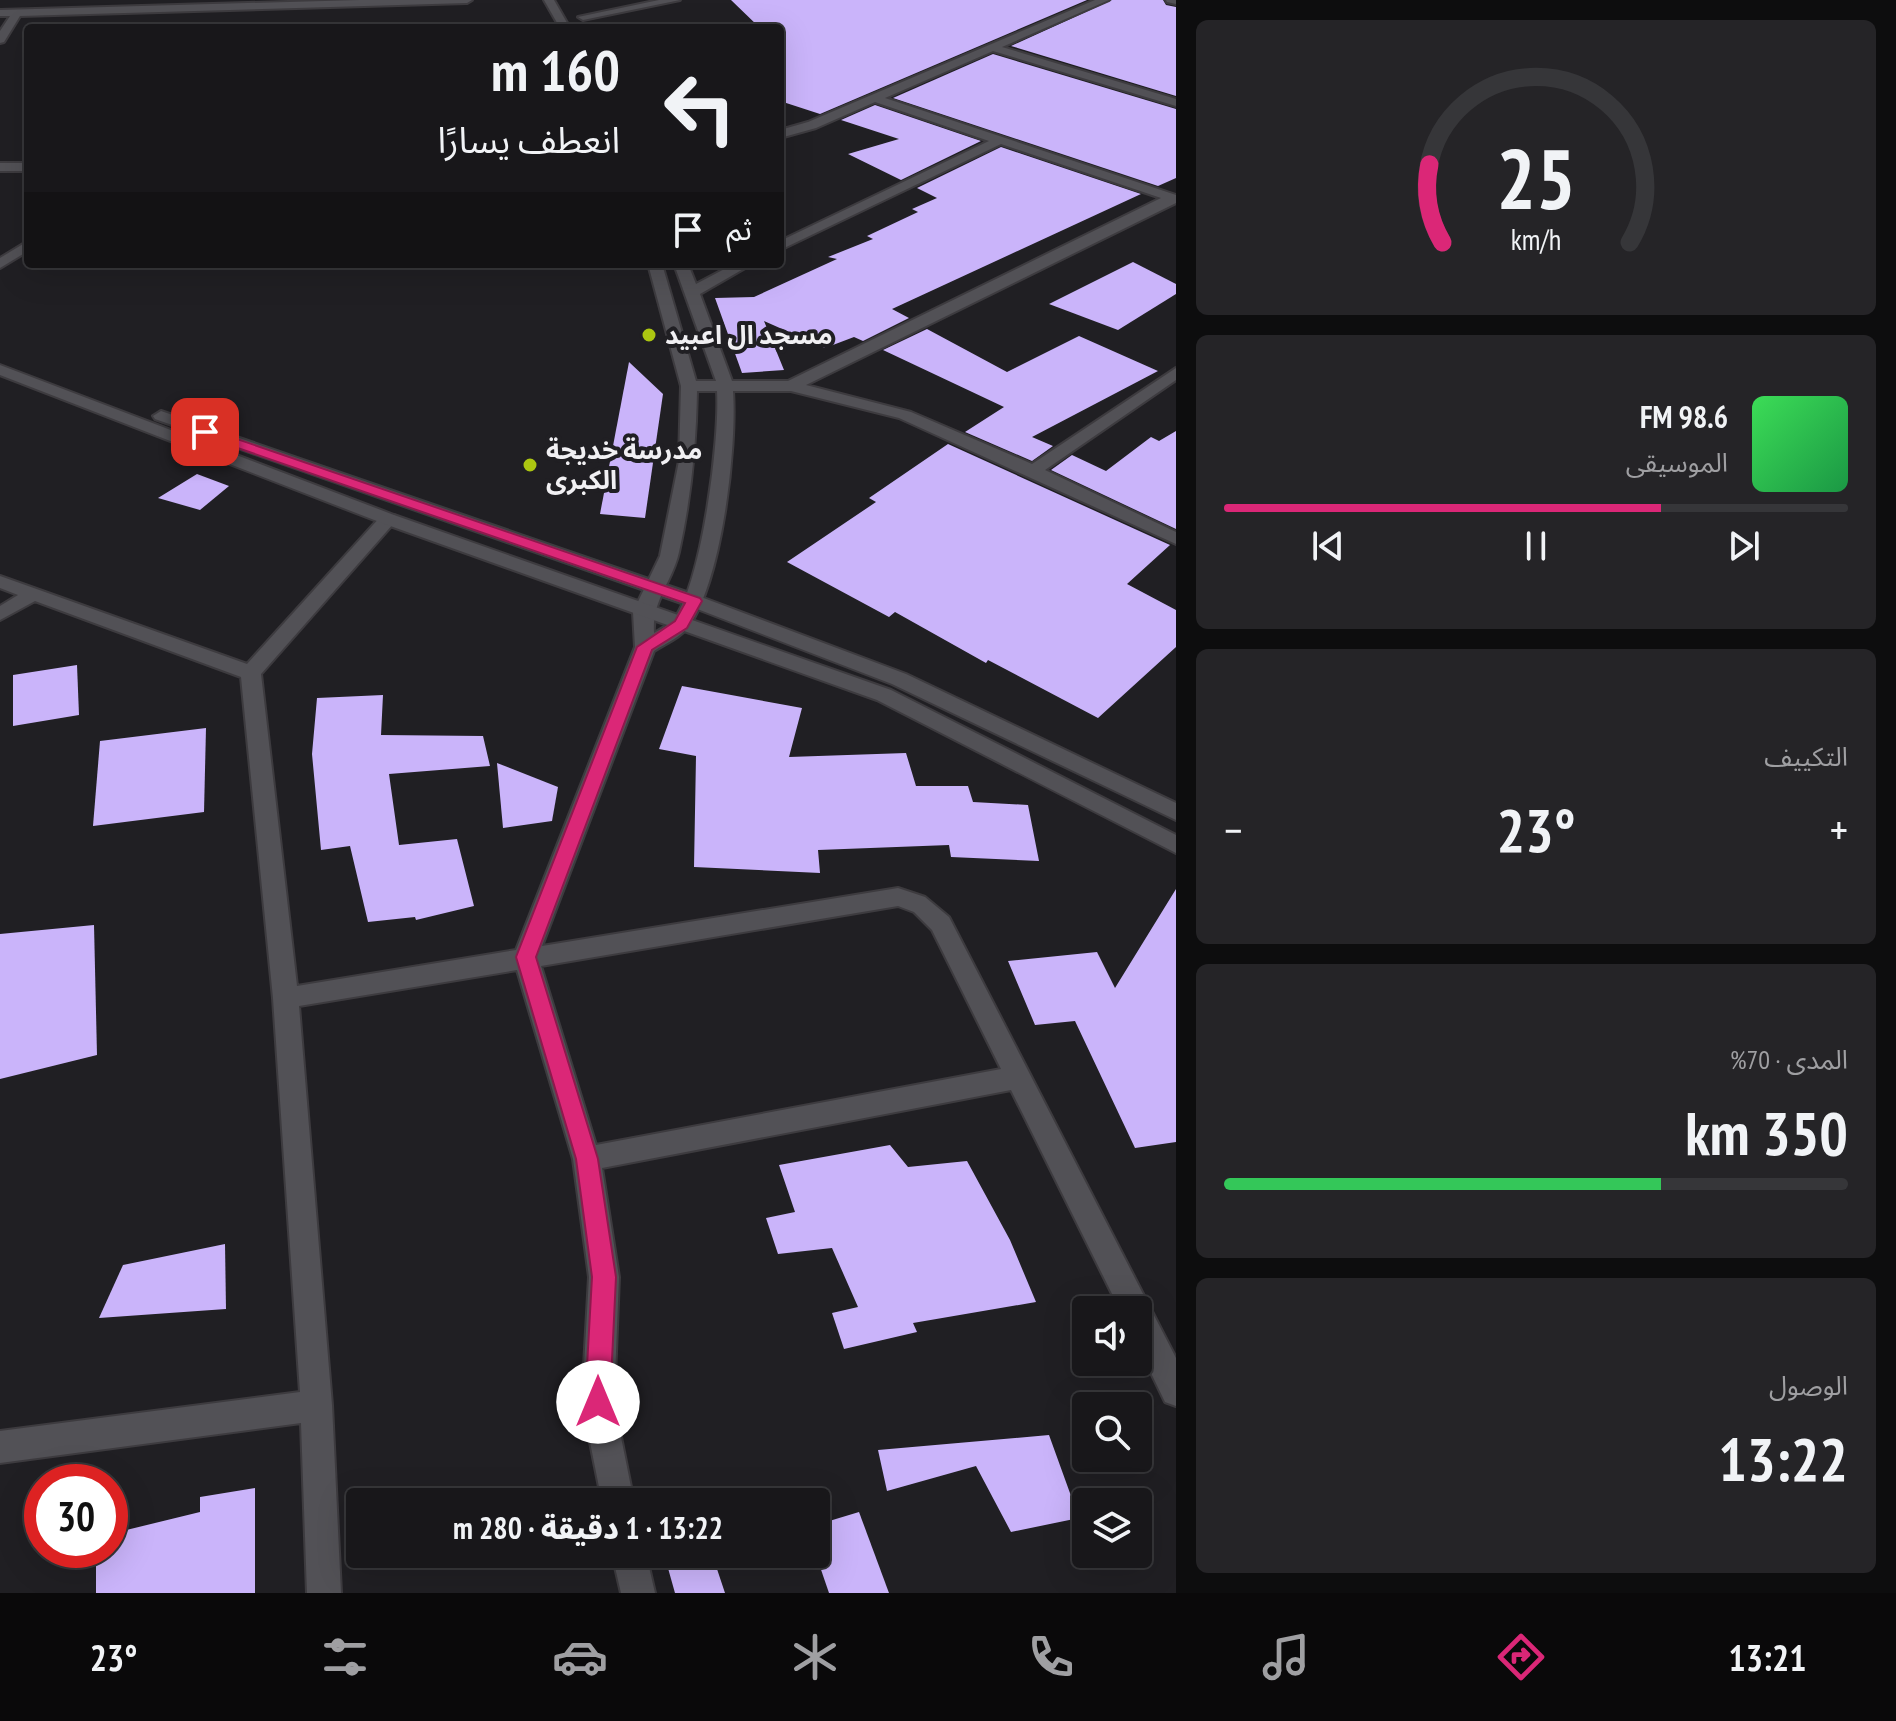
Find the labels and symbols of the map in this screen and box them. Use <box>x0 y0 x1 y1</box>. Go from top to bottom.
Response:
place label: مسجد ال اعبيد <box>665 318 833 351</box>
marker: مسجد ال اعبيد <box>640 326 658 344</box>
pin <box>171 398 239 466</box>
place label: مدرسة خديجة الكبرى <box>546 433 702 496</box>
marker: مدرسة خديجة الكبرى <box>521 456 539 474</box>
position arrow <box>556 1360 640 1444</box>
speed limit sign: 30 <box>24 1464 128 1568</box>

